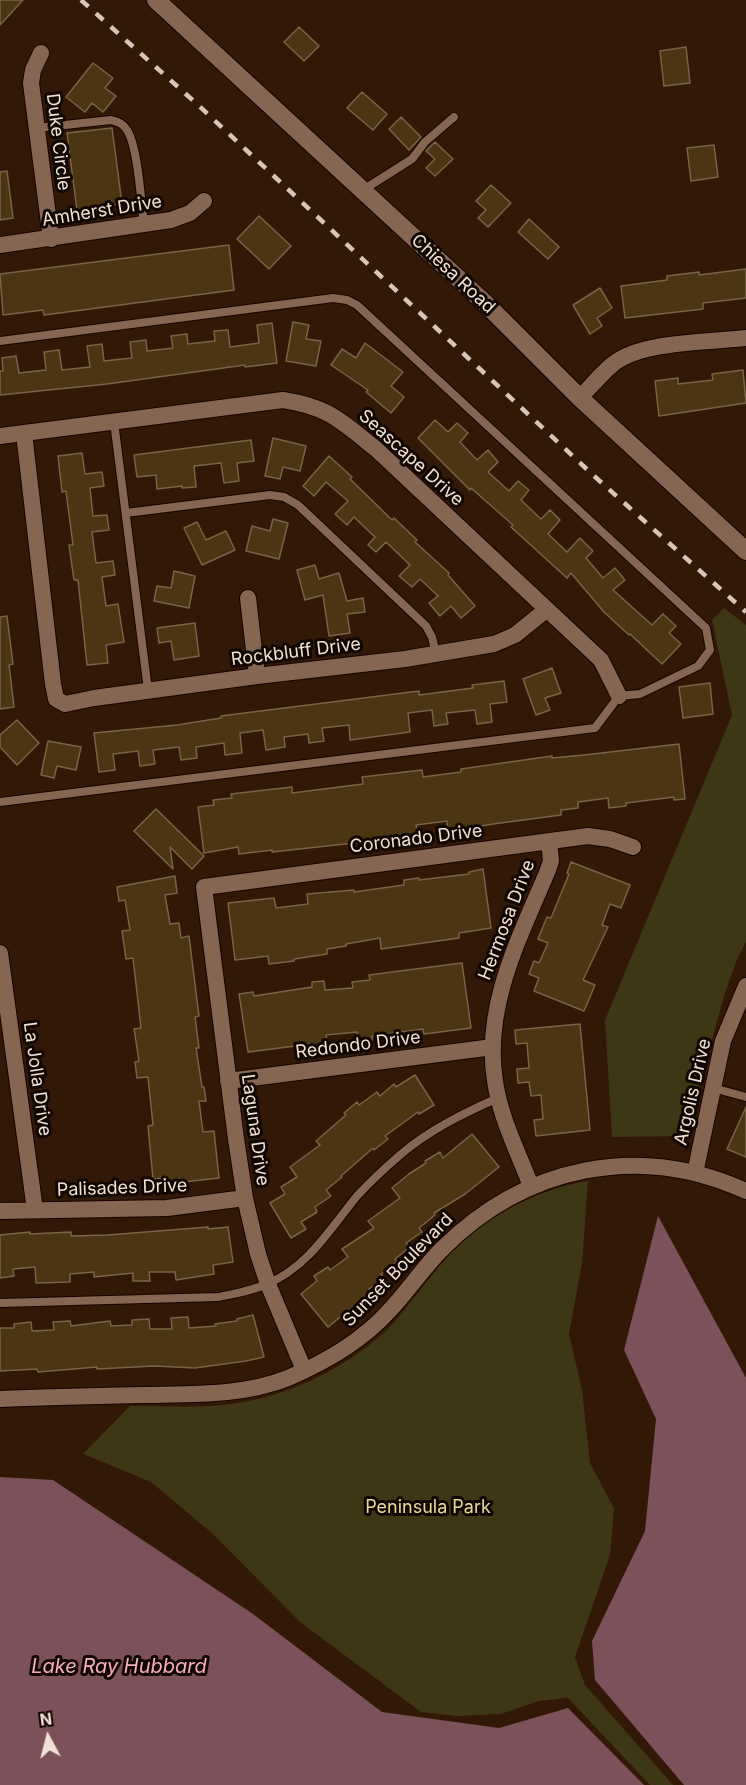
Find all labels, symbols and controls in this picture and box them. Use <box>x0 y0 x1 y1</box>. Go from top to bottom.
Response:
street label: Duke Circle <box>41 92 75 192</box>
street label: Amherst Drive <box>40 191 164 231</box>
street label: Chiesa Road <box>407 230 499 318</box>
street label: Seascape Drive <box>354 405 468 511</box>
street label: Rockbluff Drive <box>230 633 362 671</box>
street label: Coronado Drive <box>348 820 484 858</box>
street label: Hermosa Drive <box>474 857 540 983</box>
street label: La Jolla Drive <box>18 1021 56 1137</box>
street label: Redondo Drive <box>294 1027 422 1063</box>
street label: Argolis Drive <box>670 1037 716 1147</box>
street label: Laguna Drive <box>236 1073 274 1187</box>
street label: Palisades Drive <box>56 1175 188 1201</box>
street label: Sunset Boulevard <box>338 1209 458 1331</box>
park label: Peninsula Park <box>365 1497 491 1519</box>
water label: Lake Ray Hubbard <box>31 1655 207 1679</box>
north arrow <box>18 1707 78 1767</box>
text: N <box>39 1708 53 1730</box>

